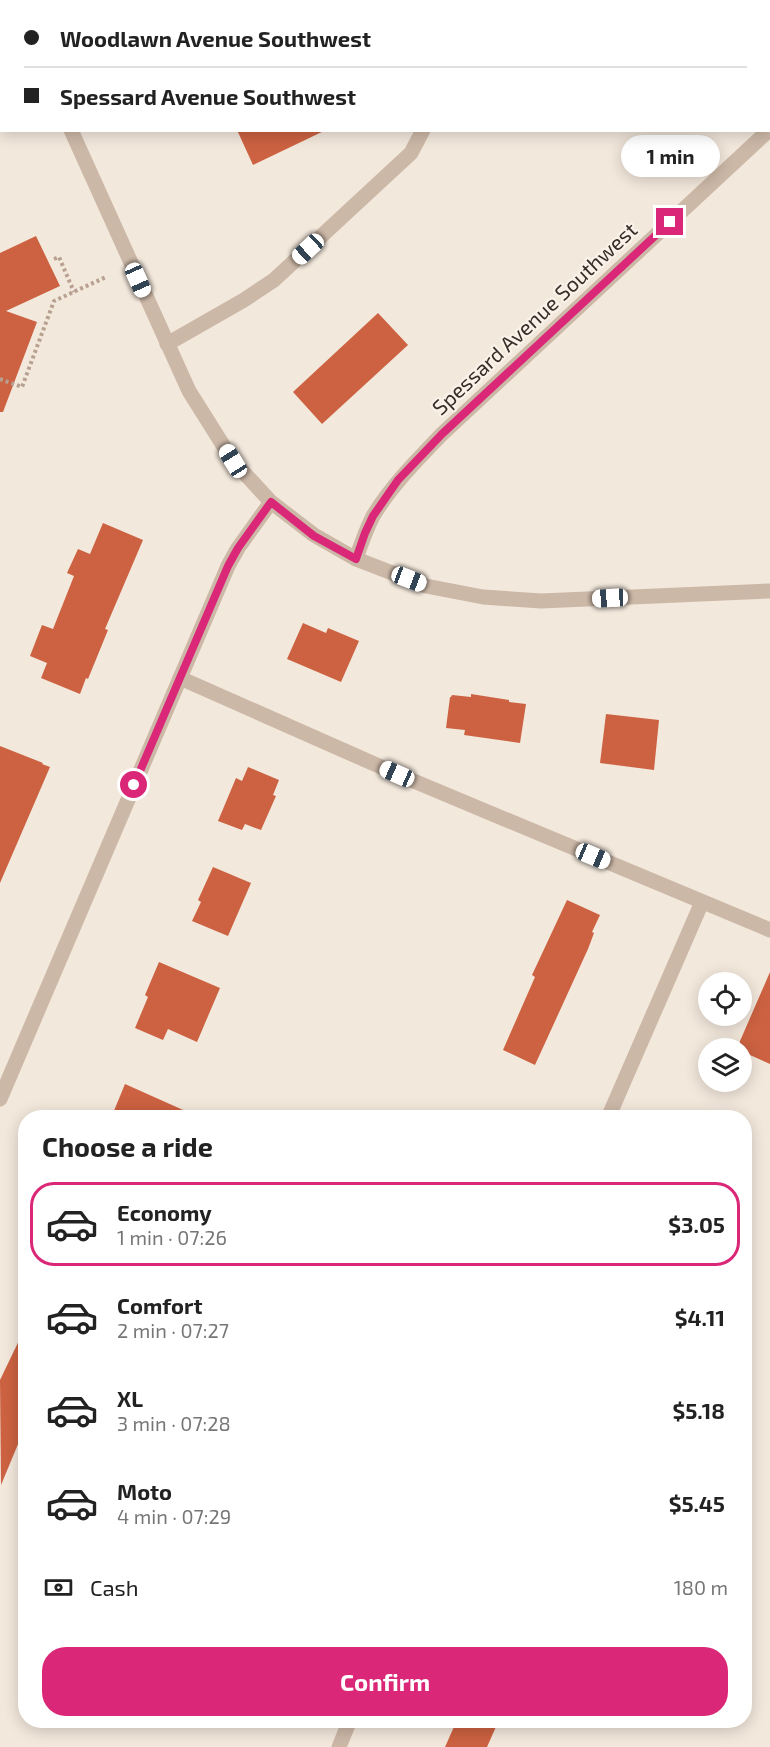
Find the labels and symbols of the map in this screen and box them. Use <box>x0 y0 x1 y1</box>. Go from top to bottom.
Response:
callout: 1 min <box>620 135 720 177</box>
route end <box>656 208 683 235</box>
street label: Spessard Avenue Southwest <box>426 216 641 419</box>
car <box>289 230 327 268</box>
car <box>122 260 154 300</box>
car <box>216 441 250 481</box>
car <box>389 564 429 594</box>
car <box>592 588 628 608</box>
car <box>377 758 417 790</box>
route start <box>120 771 147 798</box>
car <box>573 841 613 871</box>

